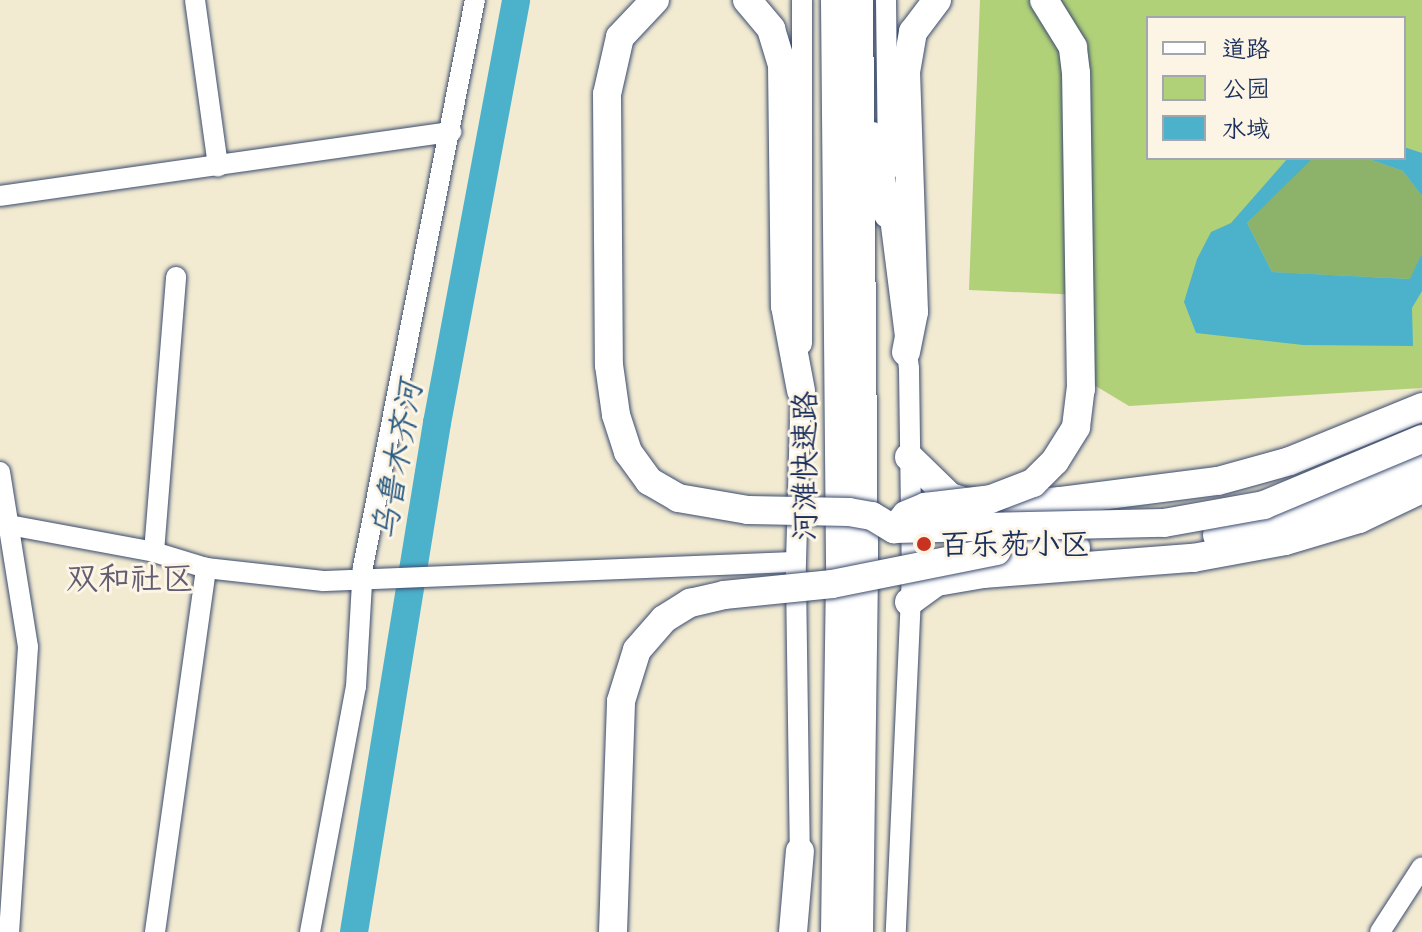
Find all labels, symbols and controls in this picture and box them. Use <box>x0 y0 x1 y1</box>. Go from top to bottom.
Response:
legend <box>1146 16 1406 160</box>
text: 道路 <box>1222 33 1270 65</box>
text: 公园 <box>1222 73 1270 105</box>
text: 水域 <box>1222 113 1270 145</box>
water label: 乌鲁木齐河 <box>364 378 430 542</box>
street label: 河滩快速路 <box>787 391 823 541</box>
place label: 百乐苑小区 <box>940 526 1090 562</box>
marker: 百乐苑小区 <box>915 535 933 553</box>
district label: 双和社区 <box>66 559 194 597</box>

